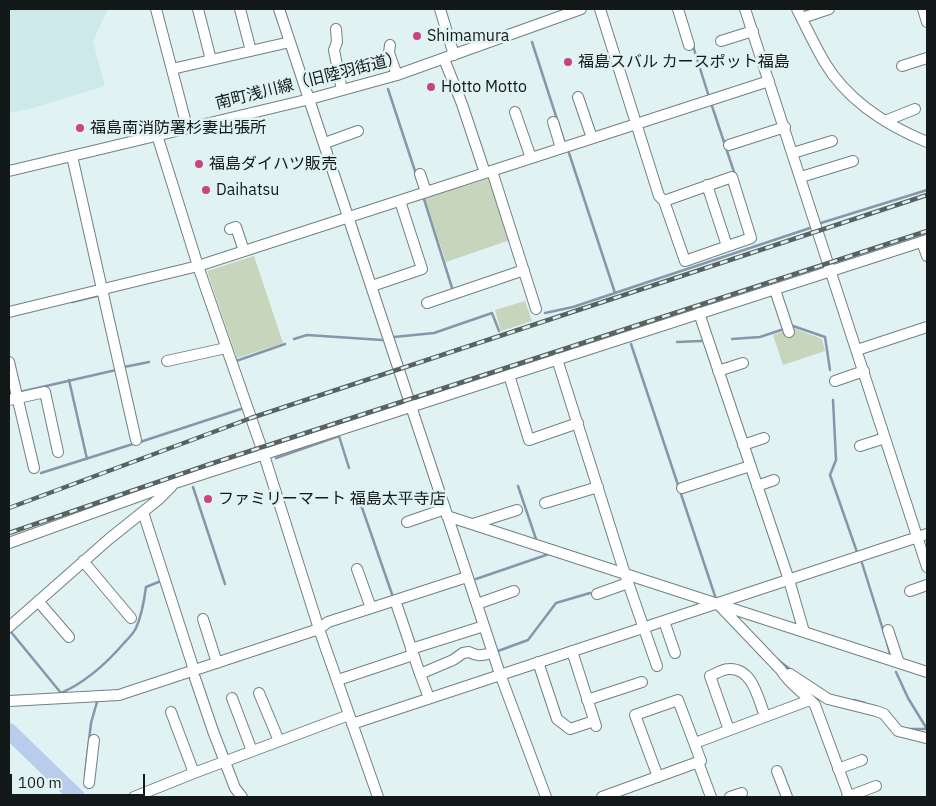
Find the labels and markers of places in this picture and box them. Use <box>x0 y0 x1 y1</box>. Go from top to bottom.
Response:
place label: Shimamura <box>427 26 509 46</box>
marker: Shimamura <box>411 30 423 42</box>
place label: 福島スバル カースポット福島 <box>578 52 790 72</box>
marker: 福島スバル カースポット福島 <box>562 56 574 68</box>
place label: Hotto Motto <box>441 77 527 97</box>
marker: Hotto Motto <box>425 81 437 93</box>
place label: 福島南消防署杉妻出張所 <box>90 118 266 138</box>
marker: 福島南消防署杉妻出張所 <box>74 122 86 134</box>
place label: 福島ダイハツ販売 <box>209 154 337 174</box>
marker: 福島ダイハツ販売 <box>193 158 205 170</box>
place label: Daihatsu <box>216 180 279 200</box>
marker: Daihatsu <box>200 184 212 196</box>
place label: ファミリーマート 福島太平寺店 <box>218 489 446 509</box>
marker: ファミリーマート 福島太平寺店 <box>202 493 214 505</box>

